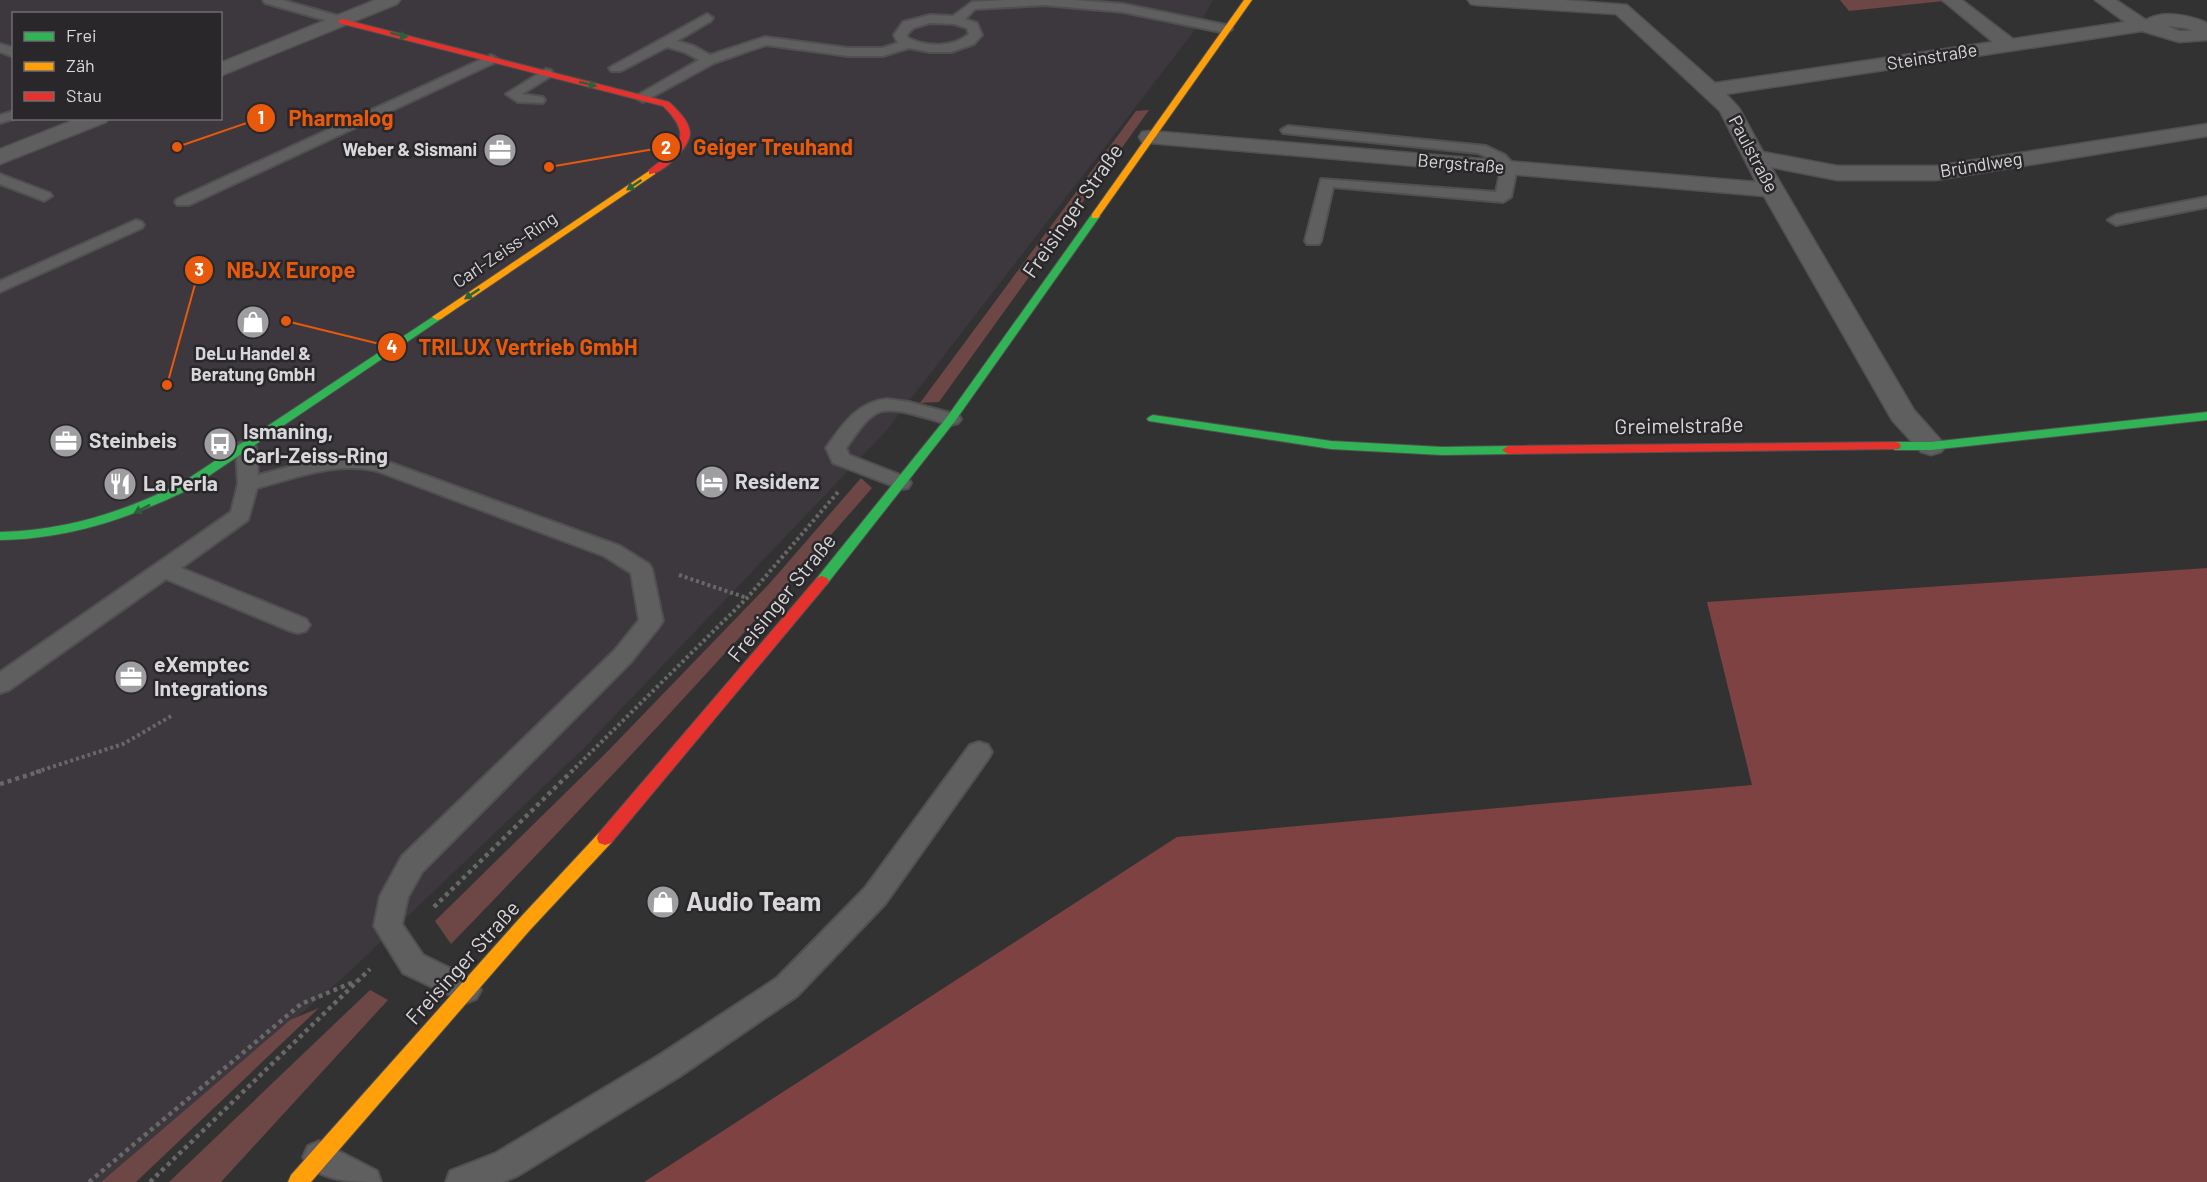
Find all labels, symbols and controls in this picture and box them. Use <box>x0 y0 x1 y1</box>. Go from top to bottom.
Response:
legend <box>12 12 222 120</box>
text: Frei <box>66 24 97 46</box>
one-way arrow <box>390 31 408 41</box>
street label: Steinstraße <box>1885 38 1979 74</box>
text: Zäh <box>66 54 95 76</box>
one-way arrow <box>579 80 597 89</box>
text: Stau <box>66 84 102 106</box>
callout: Pharmalog <box>246 98 405 138</box>
text: Pharmalog <box>288 104 394 130</box>
text: 1 <box>258 106 264 128</box>
street label: Paulstraße <box>1724 111 1783 196</box>
callout: Geiger Treuhand <box>651 127 865 167</box>
office icon: Weber & Sismani <box>482 132 518 168</box>
text: Geiger Treuhand <box>693 133 853 159</box>
text: 2 <box>661 136 671 158</box>
place label: Weber & Sismani <box>342 138 477 160</box>
street label: Freisinger Straße <box>1016 138 1127 282</box>
street label: Bründlweg <box>1938 147 2024 181</box>
street label: Bergstraße <box>1417 148 1506 178</box>
one-way arrow <box>625 179 642 190</box>
street label: Carl-Zeiss-Ring <box>448 206 561 292</box>
callout: NBJX Europe <box>184 250 367 290</box>
text: NBJX Europe <box>227 256 355 282</box>
text: 3 <box>194 258 204 280</box>
one-way arrow <box>464 288 480 299</box>
shop icon: DeLu Handel & Beratung GmbH <box>235 304 271 340</box>
callout: TRILUX Vertrieb GmbH <box>377 327 650 367</box>
text: TRILUX Vertrieb GmbH <box>418 333 638 359</box>
text: 4 <box>387 335 398 357</box>
place label: DeLu Handel & Beratung GmbH <box>191 342 315 385</box>
street label: Greimelstraße <box>1614 411 1744 438</box>
place label: Ismaning, Carl-Zeiss-Ring <box>243 418 388 467</box>
office icon: Steinbeis <box>48 423 84 459</box>
bus stop icon: Ismaning, Carl-Zeiss-Ring <box>202 426 238 462</box>
place label: Steinbeis <box>89 427 177 452</box>
hotel icon: Residenz <box>694 464 730 500</box>
restaurant icon: La Perla <box>102 466 138 502</box>
place label: Residenz <box>735 468 820 493</box>
place label: La Perla <box>143 470 218 495</box>
one-way arrow <box>133 504 150 513</box>
street label: Freisinger Straße <box>721 528 840 666</box>
place label: eXemptec Integrations <box>154 651 268 700</box>
office icon: eXemptec Integrations <box>113 659 149 695</box>
shop icon: Audio Team <box>645 884 681 920</box>
place label: Audio Team <box>686 885 821 916</box>
street label: Freisinger Straße <box>400 895 524 1029</box>

